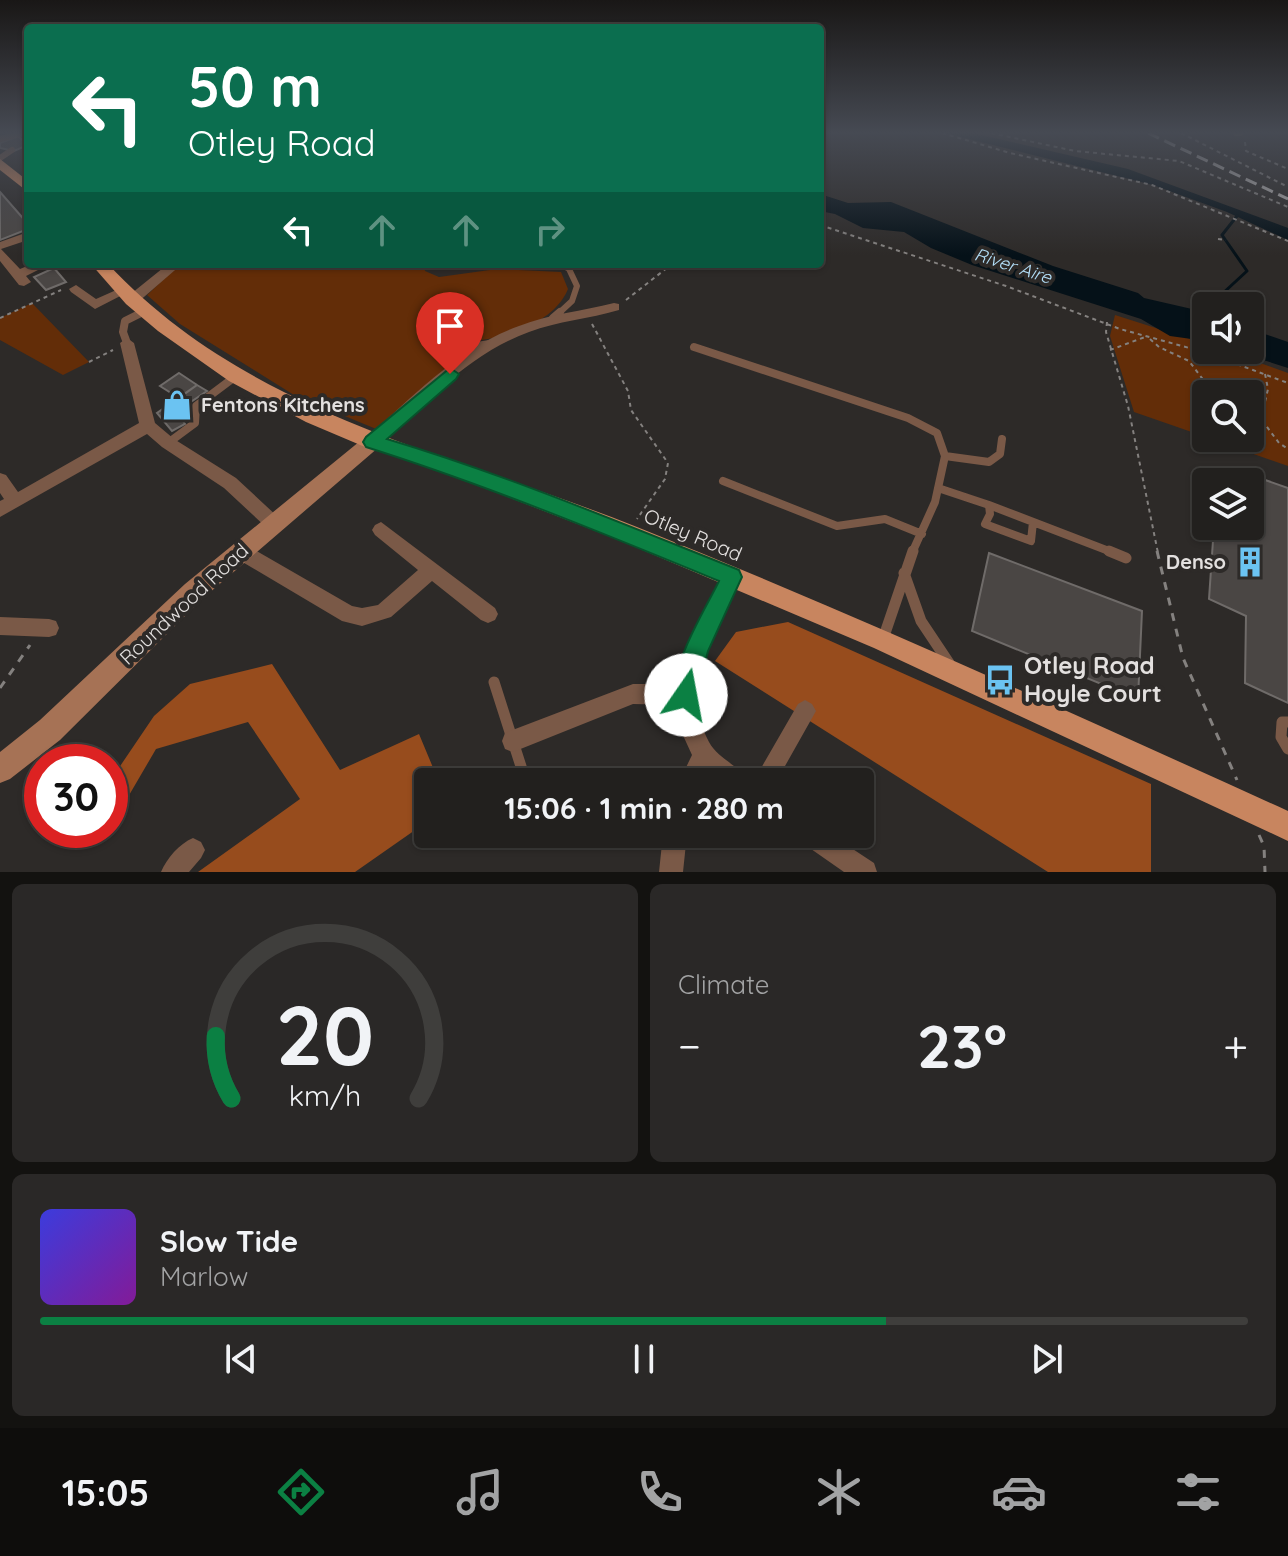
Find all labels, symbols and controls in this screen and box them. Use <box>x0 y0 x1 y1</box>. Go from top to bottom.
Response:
text: 50 m <box>188 51 322 121</box>
icon: left <box>56 56 160 160</box>
text: Otley Road <box>188 120 375 165</box>
icon: left <box>276 208 320 252</box>
icon: ahead <box>360 208 404 252</box>
icon: ahead <box>444 208 488 252</box>
icon: right <box>528 208 572 252</box>
water label: River Aire <box>972 242 1055 289</box>
pin <box>416 292 484 374</box>
map controls <box>1192 292 1264 540</box>
button: sound <box>1192 292 1264 364</box>
icon: arrive <box>428 304 472 348</box>
button: search <box>1192 380 1264 452</box>
shop icon: Fentons Kitchens <box>160 388 194 422</box>
place label: Fentons Kitchens <box>201 392 365 417</box>
button: layers <box>1192 468 1264 540</box>
street label: Otley Road <box>640 503 746 566</box>
street label: Roundwood Road <box>114 538 253 670</box>
building icon: Denso <box>1233 545 1267 579</box>
place label: Denso <box>1166 549 1226 574</box>
place label: Otley Road Hoyle Court <box>1024 650 1162 708</box>
position arrow <box>644 653 728 737</box>
bus stop icon: Otley Road Hoyle Court <box>983 663 1017 697</box>
speed limit sign: 30 <box>24 744 128 848</box>
text: 15:06 · 1 min · 280 m <box>504 789 784 827</box>
text: Climate <box>678 968 769 1001</box>
text: 20 <box>276 982 374 1086</box>
text: 23° <box>917 1008 1007 1083</box>
text: − <box>678 1018 701 1073</box>
text: + <box>1223 1018 1248 1073</box>
text: km/h <box>289 1077 361 1113</box>
text: Slow Tide <box>160 1222 298 1260</box>
text: Marlow <box>160 1260 248 1293</box>
icon: previous <box>219 1337 263 1381</box>
icon: pause <box>622 1337 666 1381</box>
icon: next <box>1025 1337 1069 1381</box>
icon: directions <box>273 1464 329 1520</box>
icon: music <box>452 1464 508 1520</box>
icon: phone <box>632 1464 688 1520</box>
icon: climate <box>811 1464 867 1520</box>
icon: car <box>991 1464 1047 1520</box>
icon: filters <box>1170 1464 1226 1520</box>
text: 15:05 <box>62 1470 149 1515</box>

